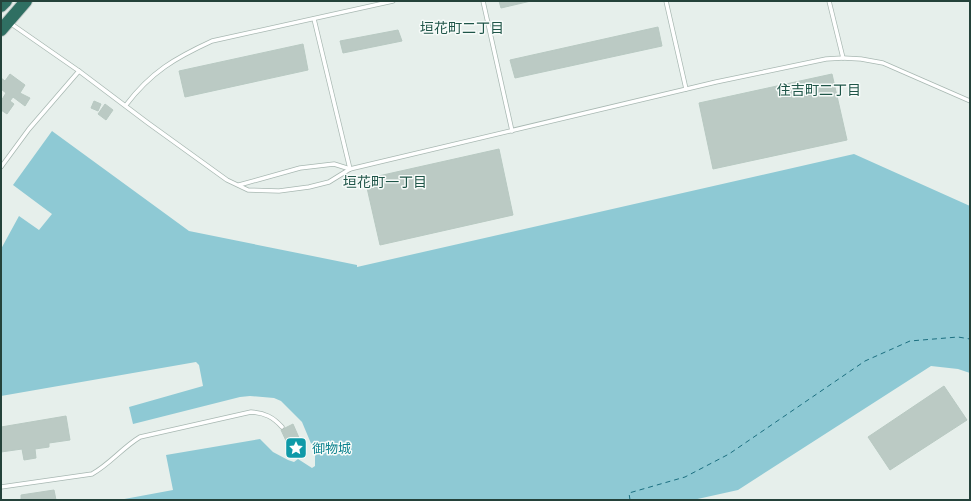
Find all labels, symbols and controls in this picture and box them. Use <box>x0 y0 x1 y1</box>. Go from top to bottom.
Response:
district label: 垣花町二丁目 <box>420 20 504 36</box>
district label: 住吉町二丁目 <box>777 82 861 98</box>
district label: 垣花町一丁目 <box>343 174 427 190</box>
place icon: 御物城 <box>283 435 309 461</box>
place label: 御物城 <box>312 441 351 456</box>

